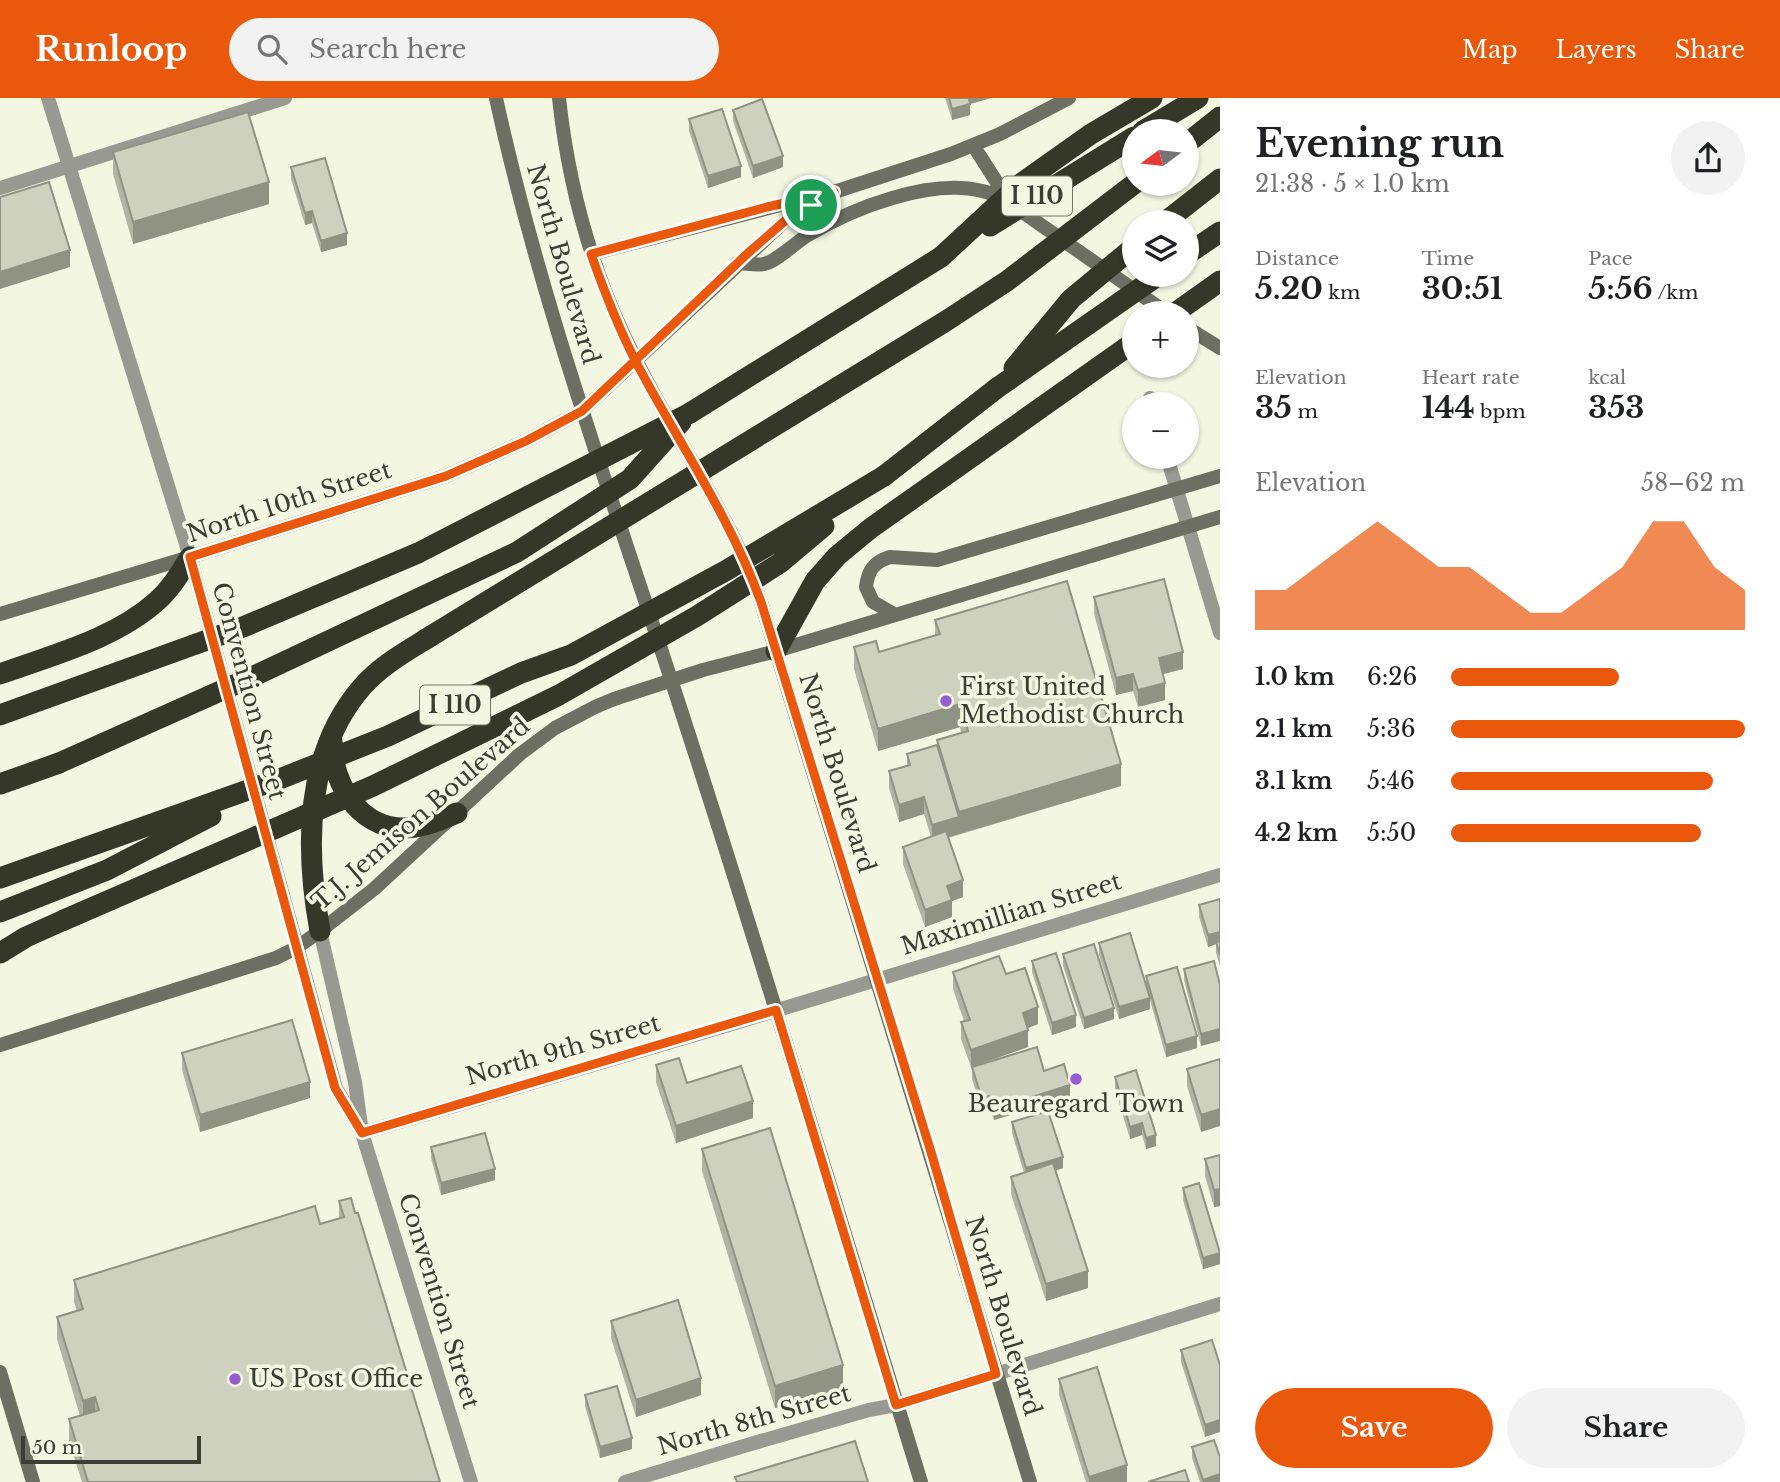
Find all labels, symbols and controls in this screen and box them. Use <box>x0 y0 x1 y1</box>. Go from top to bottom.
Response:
search box <box>229 18 719 81</box>
text: Runloop <box>35 29 187 70</box>
icon: search <box>253 30 291 68</box>
text: Search here <box>309 33 466 65</box>
text: Map <box>1462 35 1518 64</box>
text: Layers <box>1556 35 1637 64</box>
text: Share <box>1675 35 1745 64</box>
north arrow <box>1122 119 1199 196</box>
map controls <box>1122 119 1199 469</box>
text: Evening run <box>1255 120 1504 167</box>
button: share <box>1671 121 1745 195</box>
street label: North Boulevard <box>521 160 606 367</box>
text: 21:38 · 5 × 1.0 km <box>1255 170 1450 198</box>
pin <box>781 175 841 235</box>
road number: I 110 <box>1002 176 1072 216</box>
icon: arrive <box>792 186 830 224</box>
button: layers <box>1122 210 1199 287</box>
text: Distance <box>1255 247 1339 270</box>
text: Time <box>1422 247 1474 270</box>
text: Pace <box>1588 247 1633 270</box>
text: 5.20 <box>1255 270 1323 307</box>
text: 30:51 <box>1422 270 1503 307</box>
text: 5:56 <box>1588 270 1653 307</box>
text: km <box>1323 281 1360 304</box>
text: /km <box>1653 281 1698 304</box>
button: + <box>1122 301 1199 378</box>
text: Elevation <box>1255 366 1347 389</box>
text: Heart rate <box>1422 366 1520 389</box>
text: kcal <box>1588 366 1626 389</box>
text: 35 <box>1255 389 1292 426</box>
text: 144 <box>1422 389 1475 426</box>
text: 353 <box>1588 389 1644 426</box>
button: − <box>1122 392 1199 469</box>
text: m <box>1292 400 1318 423</box>
text: bpm <box>1475 400 1526 423</box>
street label: North 10th Street <box>183 455 395 548</box>
text: Elevation <box>1255 469 1366 497</box>
text: 58–62 m <box>1641 469 1745 497</box>
street label: Convention Street <box>206 579 292 803</box>
text: 1.0 km <box>1255 663 1335 691</box>
text: 6:26 <box>1367 663 1417 691</box>
street label: North Boulevard <box>793 670 882 876</box>
place label: First United Methodist Church <box>960 672 1184 729</box>
road number: I 110 <box>420 685 490 724</box>
marker: First United Methodist Church <box>938 693 954 709</box>
street label: T.J. Jemison Boulevard <box>306 711 536 916</box>
text: 2.1 km <box>1255 715 1333 743</box>
text: 5:36 <box>1367 715 1416 743</box>
text: 3.1 km <box>1255 767 1333 795</box>
text: 5:46 <box>1367 767 1415 795</box>
text: 4.2 km <box>1255 819 1338 847</box>
text: 5:50 <box>1367 819 1416 847</box>
street label: Maximillian Street <box>897 866 1125 961</box>
street label: North 9th Street <box>462 1008 663 1091</box>
marker: Beauregard Town <box>1068 1071 1084 1087</box>
place label: Beauregard Town <box>968 1089 1184 1118</box>
street label: Convention Street <box>393 1190 486 1412</box>
street label: North Boulevard <box>959 1213 1048 1419</box>
place label: US Post Office <box>249 1364 423 1393</box>
marker: US Post Office <box>227 1371 243 1387</box>
street label: North 8th Street <box>654 1378 854 1461</box>
button: Save <box>1255 1388 1493 1468</box>
button: Share <box>1507 1388 1745 1468</box>
scale bar <box>21 1433 201 1465</box>
text: 50 m <box>32 1436 82 1459</box>

